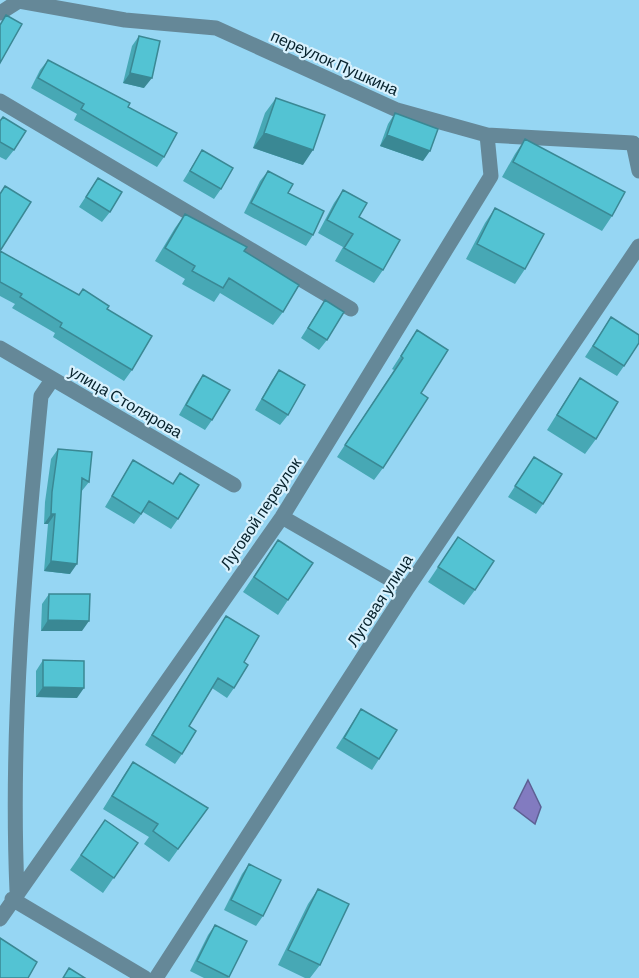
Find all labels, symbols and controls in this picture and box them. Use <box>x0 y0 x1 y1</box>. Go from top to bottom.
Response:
street label: переулок Пушкина <box>268 25 402 99</box>
street label: улица Столярова <box>66 361 186 441</box>
street label: Луговой переулок <box>216 453 305 572</box>
street label: Луговая улица <box>342 550 416 650</box>

